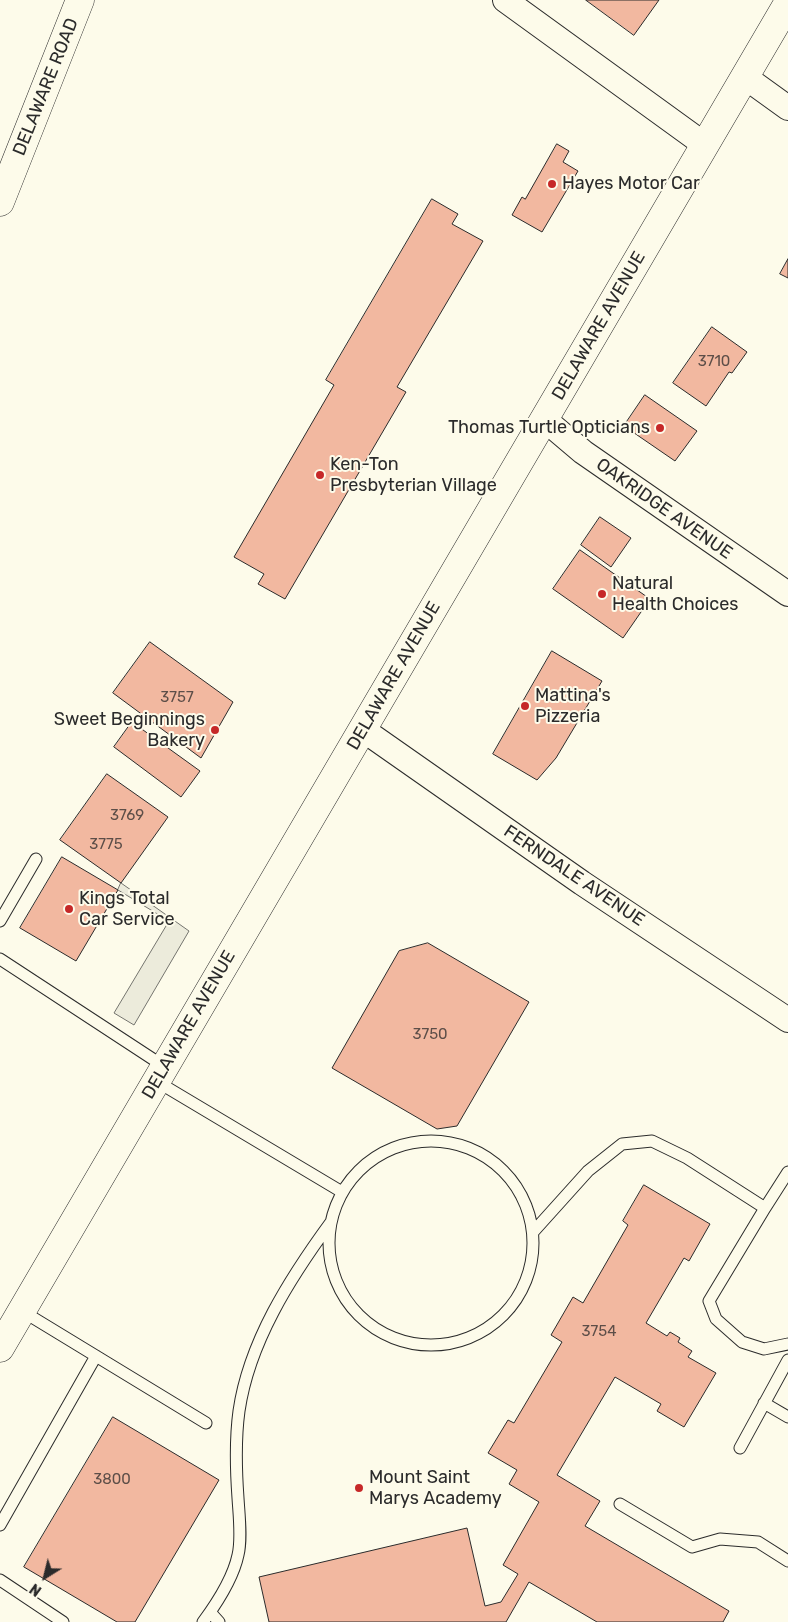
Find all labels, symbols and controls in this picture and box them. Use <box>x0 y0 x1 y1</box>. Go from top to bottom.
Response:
street label: DELAWARE ROAD <box>9 15 83 159</box>
place label: Hayes Motor Car <box>562 173 700 195</box>
marker: Hayes Motor Car <box>546 178 558 190</box>
street label: DELAWARE AVENUE <box>548 248 650 404</box>
house number: 3710 <box>698 353 730 371</box>
place label: Thomas Turtle Opticians <box>448 417 650 439</box>
marker: Thomas Turtle Opticians <box>654 422 666 434</box>
place label: Ken-Ton Presbyterian Village <box>330 454 497 496</box>
street label: OAKRIDGE AVENUE <box>592 454 736 564</box>
marker: Ken-Ton Presbyterian Village <box>314 469 326 481</box>
place label: Natural Health Choices <box>612 573 738 616</box>
marker: Natural Health Choices <box>596 588 608 600</box>
street label: DELAWARE AVENUE <box>343 598 445 754</box>
place label: Mattina's Pizzeria <box>535 685 611 728</box>
house number: 3757 <box>160 689 194 707</box>
marker: Mattina's Pizzeria <box>519 700 531 712</box>
place label: Sweet Beginnings Bakery <box>54 709 205 752</box>
marker: Sweet Beginnings Bakery <box>209 724 221 736</box>
house number: 3769 <box>110 807 144 825</box>
street label: FERNDALE AVENUE <box>499 821 649 931</box>
house number: 3775 <box>89 836 123 854</box>
place label: Kings Total Car Service <box>79 888 175 931</box>
marker: Kings Total Car Service <box>63 903 75 915</box>
street label: DELAWARE AVENUE <box>138 947 240 1103</box>
house number: 3750 <box>412 1026 448 1044</box>
house number: 3754 <box>582 1323 616 1341</box>
place label: Mount Saint Marys Academy <box>369 1467 502 1510</box>
house number: 3800 <box>93 1471 131 1489</box>
marker: Mount Saint Marys Academy <box>353 1482 365 1494</box>
north arrow <box>20 1552 70 1602</box>
text: N <box>27 1580 45 1599</box>

